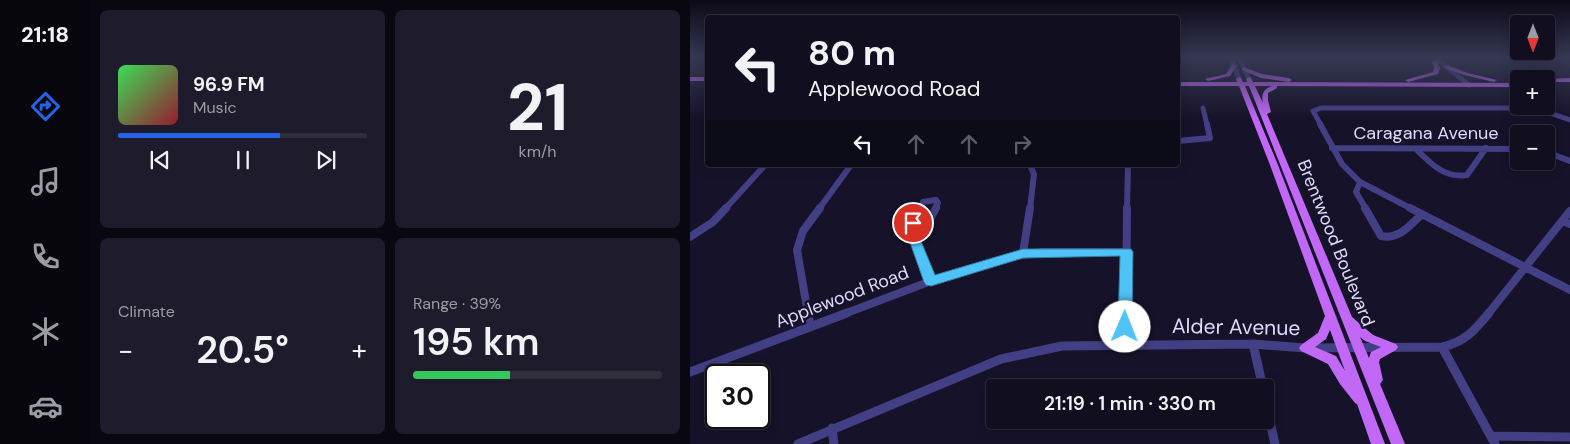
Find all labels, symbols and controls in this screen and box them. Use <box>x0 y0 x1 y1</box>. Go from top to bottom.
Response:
north arrow <box>1510 15 1555 60</box>
map controls <box>1510 15 1555 170</box>
text: 21:18 <box>21 20 69 49</box>
text: 80 m <box>808 30 896 76</box>
icon: left <box>725 35 790 100</box>
text: 21 <box>507 66 568 150</box>
button: + <box>1510 70 1555 115</box>
text: 96.9 FM <box>193 72 265 97</box>
text: Applewood Road <box>808 74 980 103</box>
icon: directions <box>28 89 63 124</box>
text: Music <box>193 97 237 118</box>
street label: Caragana Avenue <box>1353 121 1499 145</box>
button: − <box>1510 125 1555 170</box>
icon: left <box>849 130 877 158</box>
icon: ahead <box>902 130 930 158</box>
icon: ahead <box>955 130 983 158</box>
icon: right <box>1008 130 1036 158</box>
text: km/h <box>519 141 556 162</box>
icon: previous <box>146 146 174 174</box>
icon: pause <box>229 146 257 174</box>
icon: next <box>312 146 340 174</box>
street label: Brentwood Boulevard <box>1292 156 1380 330</box>
icon: music <box>28 164 63 199</box>
pin <box>892 202 934 244</box>
icon: arrive <box>899 209 927 237</box>
icon: phone <box>28 239 63 274</box>
street label: Applewood Road <box>772 261 912 333</box>
text: Range · 39% <box>413 293 501 314</box>
position arrow <box>1098 300 1150 352</box>
text: Climate <box>118 301 175 322</box>
street label: Alder Avenue <box>1172 312 1301 342</box>
icon: climate <box>28 314 63 349</box>
text: 195 km <box>413 317 539 367</box>
text: 20.5° <box>196 325 289 375</box>
text: − <box>118 332 133 369</box>
text: + <box>352 332 367 369</box>
speed limit sign: 30 <box>705 364 770 429</box>
icon: car <box>28 389 63 424</box>
text: 21:19 · 1 min · 330 m <box>1044 391 1216 416</box>

